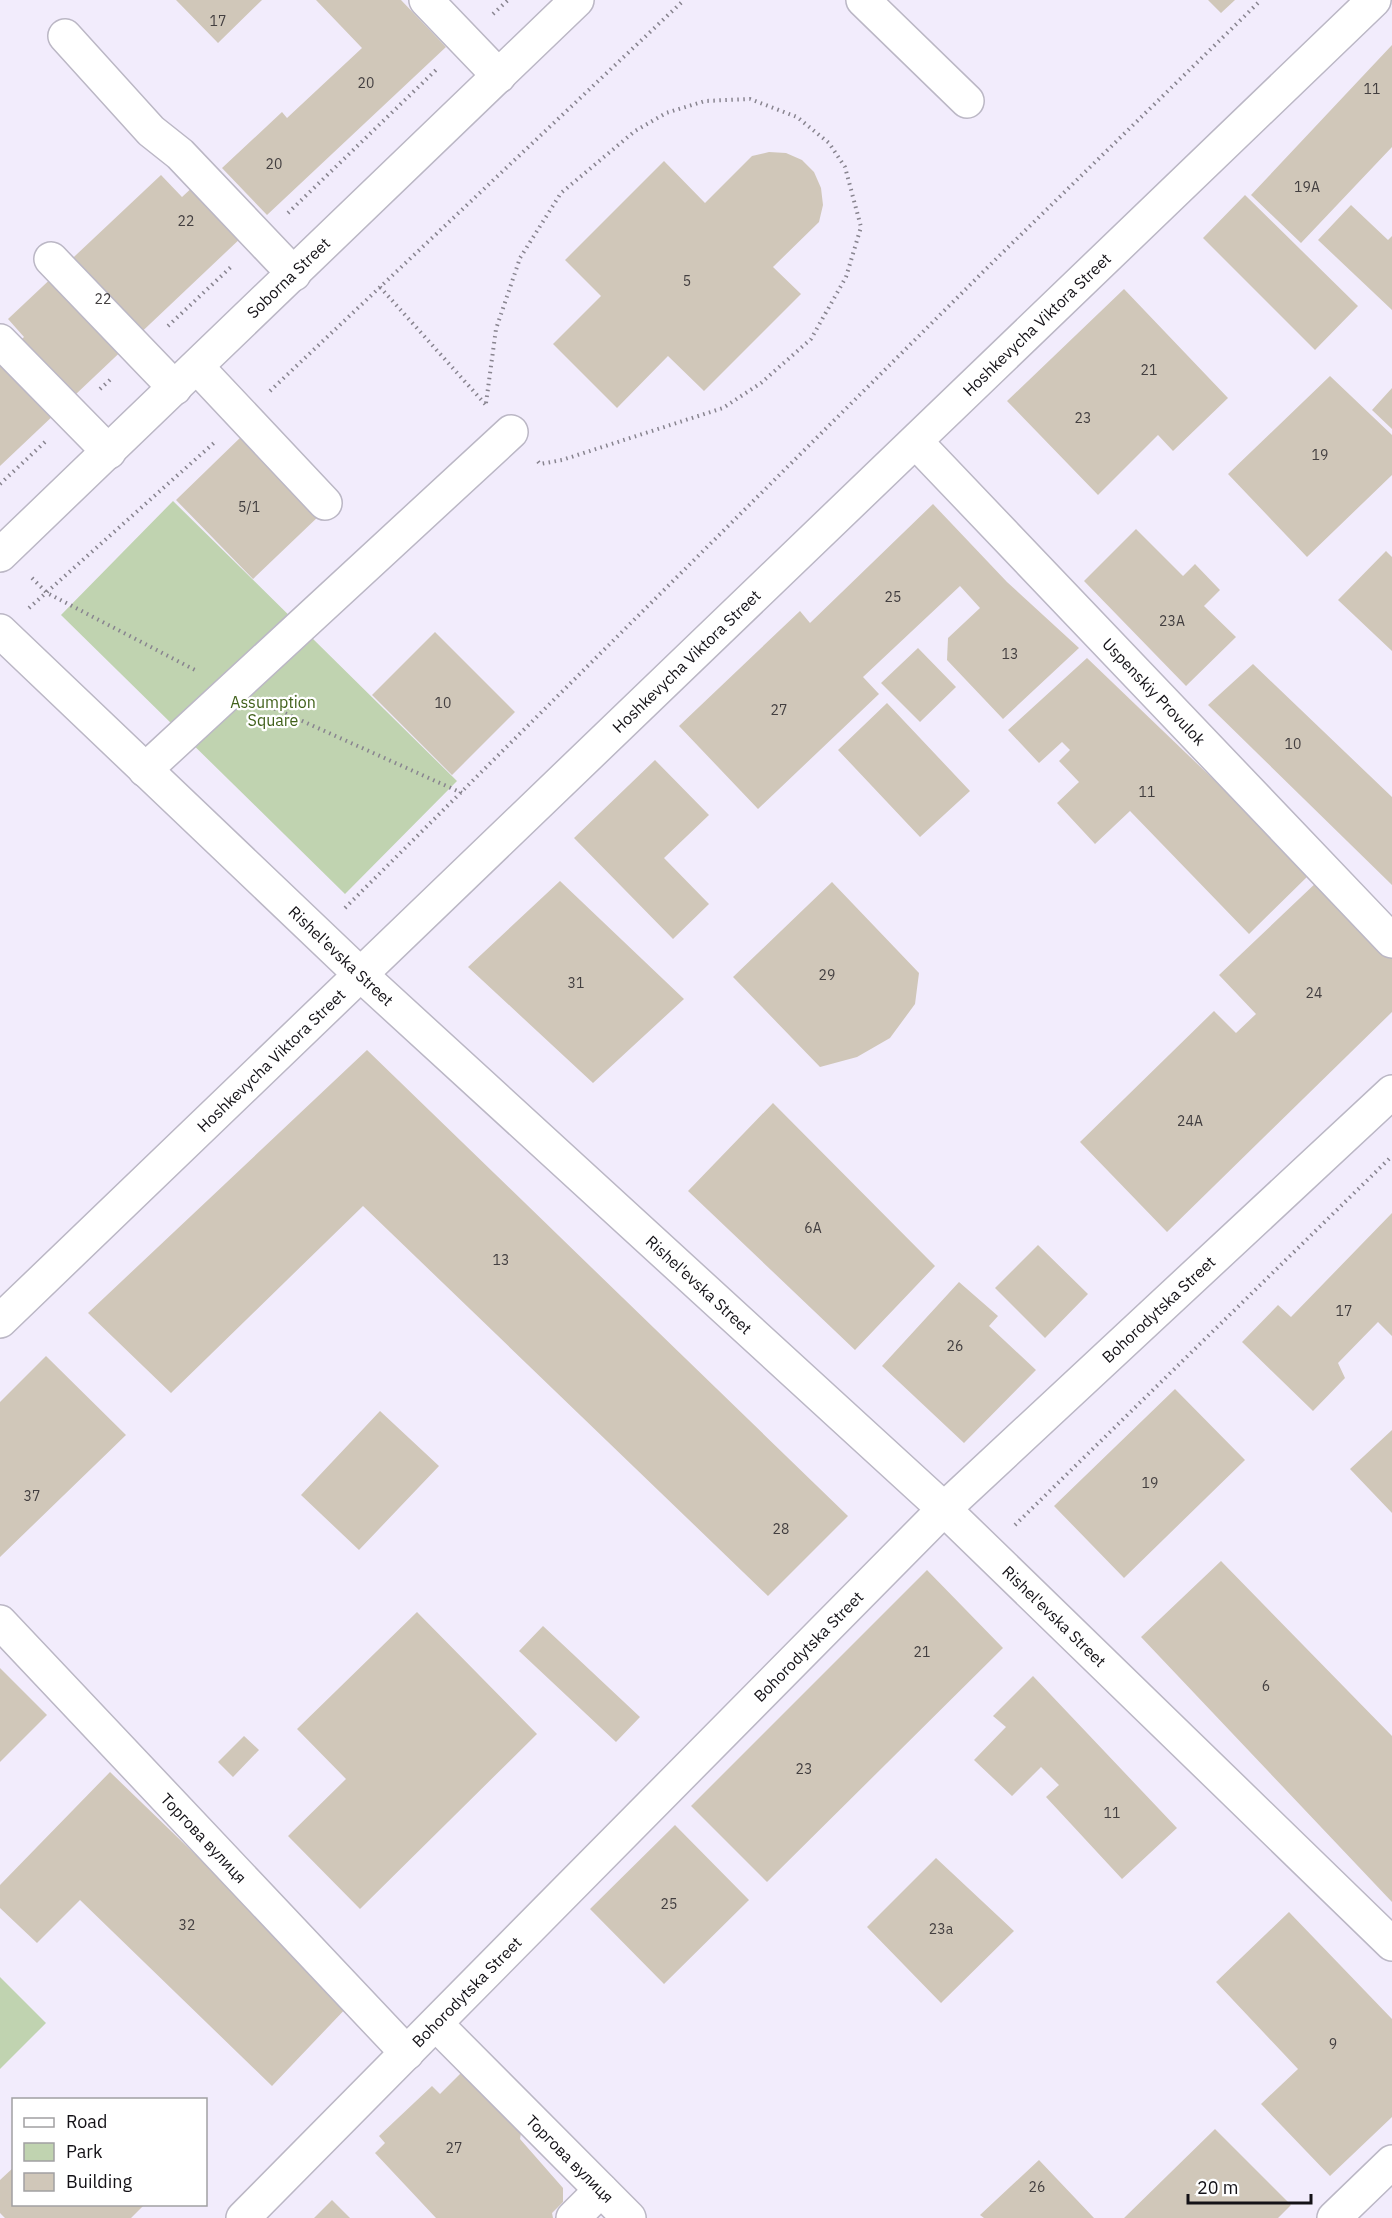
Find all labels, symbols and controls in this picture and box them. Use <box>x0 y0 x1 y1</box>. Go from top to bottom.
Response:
house number: 17 <box>210 12 226 30</box>
house number: 20 <box>358 74 374 92</box>
house number: 11 <box>1364 80 1380 98</box>
house number: 20 <box>266 155 282 173</box>
house number: 19А <box>1294 178 1320 196</box>
house number: 22 <box>178 212 194 230</box>
street label: Soborna Street <box>243 233 334 322</box>
street label: Hoshkevycha Viktora Street <box>958 249 1115 400</box>
house number: 5 <box>683 272 691 290</box>
house number: 22 <box>95 290 111 308</box>
house number: 21 <box>1141 361 1157 379</box>
house number: 23 <box>1075 409 1091 427</box>
house number: 19 <box>1312 446 1328 464</box>
house number: 5/1 <box>238 498 260 516</box>
street label: Hoshkevycha Viktora Street <box>608 585 765 737</box>
house number: 25 <box>885 588 901 606</box>
house number: 23А <box>1159 612 1185 630</box>
street label: Uspenskiy Provulok <box>1098 634 1210 750</box>
house number: 13 <box>1002 645 1018 663</box>
park label: Assumption Square <box>230 692 316 730</box>
house number: 10 <box>435 694 451 712</box>
house number: 27 <box>771 701 787 719</box>
house number: 10 <box>1285 735 1301 753</box>
house number: 11 <box>1139 783 1155 801</box>
street label: Rishel'evska Street <box>285 901 398 1010</box>
house number: 29 <box>819 966 835 984</box>
house number: 31 <box>568 974 584 992</box>
house number: 24 <box>1306 984 1322 1002</box>
street label: Hoshkevycha Viktora Street <box>193 985 349 1136</box>
house number: 24А <box>1177 1112 1203 1130</box>
house number: 6А <box>804 1219 822 1237</box>
street label: Rishel'evska Street <box>642 1231 756 1338</box>
house number: 13 <box>493 1251 509 1269</box>
street label: Bohorodytska Street <box>1098 1252 1219 1367</box>
house number: 17 <box>1336 1302 1352 1320</box>
house number: 26 <box>947 1337 963 1355</box>
house number: 19 <box>1142 1474 1158 1492</box>
house number: 37 <box>24 1487 40 1505</box>
house number: 28 <box>773 1520 789 1538</box>
street label: Rishel'evska Street <box>998 1561 1110 1671</box>
street label: Bohorodytska Street <box>749 1587 867 1706</box>
house number: 21 <box>914 1643 930 1661</box>
house number: 6 <box>1262 1677 1270 1695</box>
house number: 23 <box>796 1760 812 1778</box>
street label: Торгова вулиця <box>157 1789 251 1887</box>
house number: 11 <box>1104 1804 1120 1822</box>
house number: 25 <box>661 1895 677 1913</box>
house number: 32 <box>179 1916 195 1934</box>
house number: 23а <box>929 1920 954 1938</box>
street label: Bohorodytska Street <box>408 1932 526 2051</box>
house number: 9 <box>1329 2035 1337 2053</box>
legend <box>12 2098 207 2206</box>
text: Road <box>66 2110 107 2133</box>
street label: Торгова вулиця <box>522 2110 618 2207</box>
house number: 27 <box>446 2139 462 2157</box>
text: Park <box>66 2140 103 2163</box>
scale bar <box>1188 2167 1311 2205</box>
text: Building <box>66 2170 133 2193</box>
text: 20 m <box>1197 2176 1239 2199</box>
house number: 26 <box>1029 2178 1045 2196</box>

